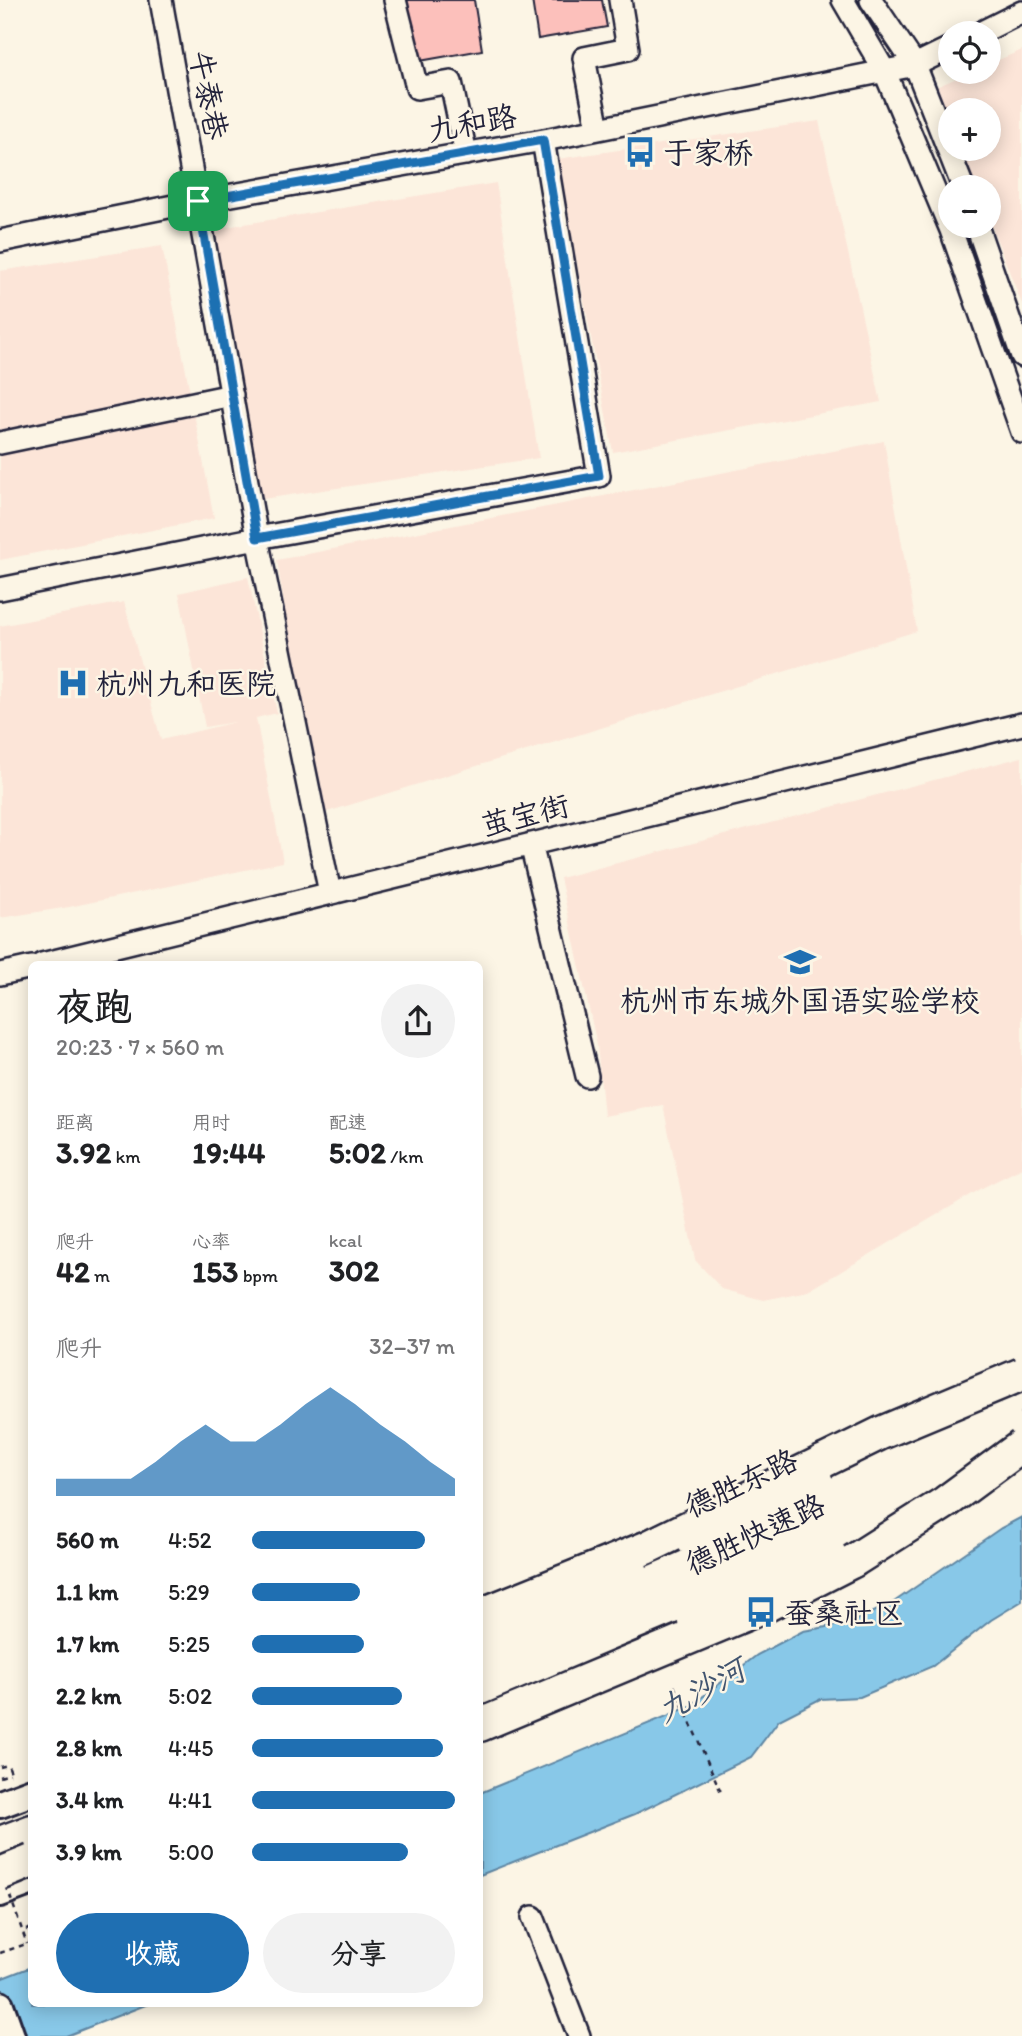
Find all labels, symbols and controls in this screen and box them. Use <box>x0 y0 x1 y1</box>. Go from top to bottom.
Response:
map controls <box>938 21 1001 238</box>
button: locate <box>938 21 1001 84</box>
street label: 牛泰巷 <box>182 47 236 143</box>
street label: 九和路 <box>424 97 520 149</box>
button: + <box>938 98 1001 161</box>
place label: 于家桥 <box>663 134 753 171</box>
bus stop icon: 于家桥 <box>623 135 657 169</box>
pin <box>168 171 228 231</box>
button: − <box>938 175 1001 238</box>
icon: arrive <box>179 182 217 220</box>
place label: 杭州九和医院 <box>96 665 276 702</box>
hospital icon: 杭州九和医院 <box>56 666 90 700</box>
street label: 茧宝街 <box>477 786 573 844</box>
school or university icon: 杭州市东城外国语实验学校 <box>783 945 817 979</box>
place label: 杭州市东城外国语实验学校 <box>620 982 980 1019</box>
text: 夜跑 <box>56 984 132 1030</box>
button: share <box>381 984 455 1058</box>
text: 20:23 · 7 × 560 m <box>56 1033 224 1061</box>
text: 距离 <box>56 1111 94 1134</box>
text: 用时 <box>192 1111 230 1134</box>
text: 配速 <box>329 1111 367 1134</box>
text: 3.92 <box>56 1134 111 1171</box>
text: 19:44 <box>192 1134 265 1171</box>
text: 5:02 <box>329 1134 386 1171</box>
text: km <box>111 1145 141 1168</box>
text: /km <box>386 1145 423 1168</box>
text: kcal <box>329 1229 362 1252</box>
text: 爬升 <box>56 1230 94 1253</box>
text: 心率 <box>192 1230 230 1253</box>
text: 302 <box>329 1252 379 1289</box>
text: 42 <box>56 1253 90 1290</box>
text: 153 <box>192 1253 238 1290</box>
text: m <box>90 1264 110 1287</box>
text: bpm <box>238 1264 278 1287</box>
text: 32–37 m <box>369 1332 455 1360</box>
text: 爬升 <box>56 1334 102 1362</box>
street label: 德胜东路 <box>679 1441 803 1525</box>
street label: 德胜快速路 <box>679 1486 831 1582</box>
text: 560 m <box>56 1526 119 1554</box>
text: 4:52 <box>168 1526 212 1554</box>
text: 1.1 km <box>56 1578 119 1606</box>
text: 5:29 <box>168 1578 210 1606</box>
place label: 蚕桑社区 <box>784 1594 904 1631</box>
bus stop icon: 蚕桑社区 <box>744 1595 778 1629</box>
text: 1.7 km <box>56 1630 119 1658</box>
text: 5:25 <box>168 1630 210 1658</box>
water label: 九沙河 <box>650 1648 757 1730</box>
text: 2.2 km <box>56 1682 121 1710</box>
text: 5:02 <box>168 1682 212 1710</box>
text: 2.8 km <box>56 1734 122 1762</box>
text: 4:45 <box>168 1734 213 1762</box>
text: 3.4 km <box>56 1786 124 1814</box>
text: 4:41 <box>168 1786 212 1814</box>
text: 3.9 km <box>56 1838 122 1866</box>
text: 5:00 <box>168 1838 214 1866</box>
button: 收藏 <box>56 1913 249 1993</box>
button: 分享 <box>263 1913 455 1993</box>

